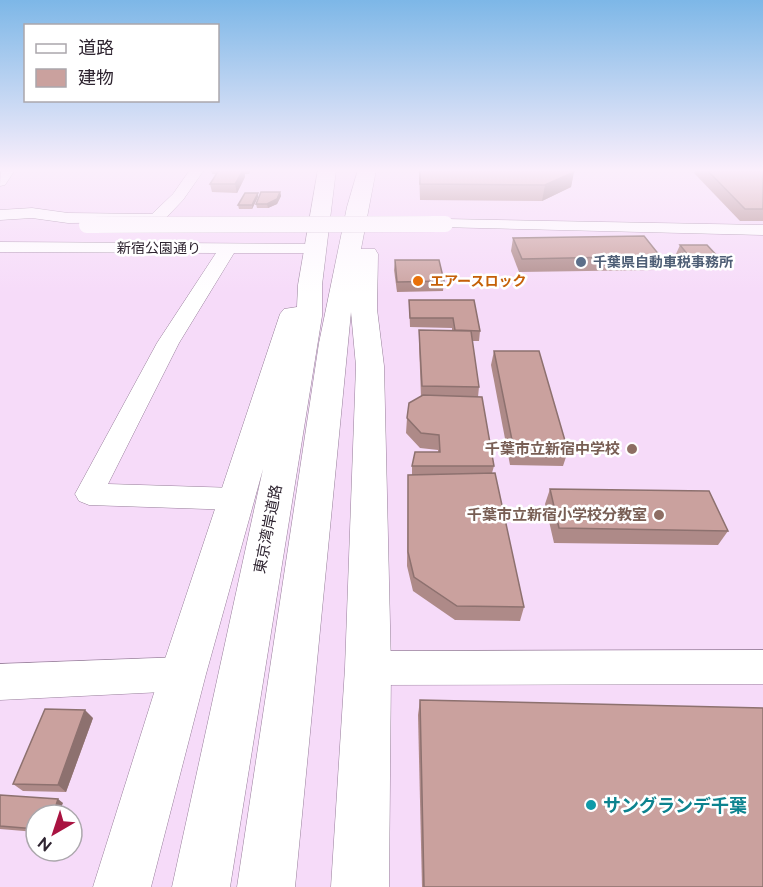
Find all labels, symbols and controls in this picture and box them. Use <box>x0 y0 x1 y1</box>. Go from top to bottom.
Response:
legend <box>24 24 219 102</box>
text: 道路 <box>78 37 114 58</box>
text: 建物 <box>78 67 114 88</box>
street label: 新宿公園通り <box>117 240 201 256</box>
place label: 千葉県自動車税事務所 <box>593 254 733 270</box>
marker: 千葉県自動車税事務所 <box>574 255 588 269</box>
place label: エアースロック <box>430 273 526 289</box>
marker: エアースロック <box>411 274 425 288</box>
place label: 千葉市立新宿中学校 <box>485 440 620 458</box>
marker: 千葉市立新宿中学校 <box>625 442 639 456</box>
street label: 東京湾岸道路 <box>251 483 285 575</box>
place label: 千葉市立新宿小学校分教室 <box>467 506 647 524</box>
marker: 千葉市立新宿小学校分教室 <box>652 508 666 522</box>
place label: サングランデ千葉 <box>603 795 747 816</box>
marker: サングランデ千葉 <box>584 798 598 812</box>
north arrow <box>24 803 84 863</box>
text: N <box>34 833 56 855</box>

